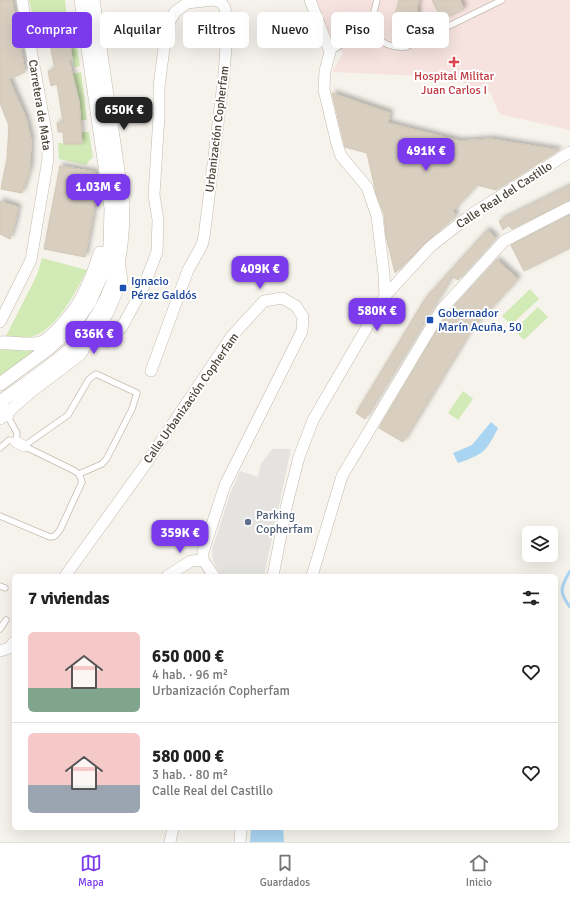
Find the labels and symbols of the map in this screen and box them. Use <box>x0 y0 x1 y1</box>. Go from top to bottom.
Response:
marker: Hospital Militar Juan Carlos I <box>448 56 460 68</box>
street label: Carretera de Mata <box>25 58 54 152</box>
street label: Urbanización Copherfam <box>202 65 233 193</box>
place label: Hospital Militar Juan Carlos I <box>414 69 495 98</box>
pin: 650K € <box>91 97 157 131</box>
pin: 491K € <box>393 138 459 172</box>
street label: Calle Real del Castillo <box>453 159 555 232</box>
pin: 1.03M € <box>61 174 135 208</box>
pin: 409K € <box>227 256 293 290</box>
place label: Ignacio Pérez Galdós <box>131 274 197 303</box>
marker: Ignacio Pérez Galdós <box>118 283 128 293</box>
pin: 580K € <box>344 298 410 332</box>
place label: Gobernador Marín Acuña, 50 <box>438 306 522 335</box>
marker: Gobernador Marín Acuña, 50 <box>425 315 435 325</box>
pin: 636K € <box>61 321 127 355</box>
street label: Calle Urbanización Copherfam <box>141 330 242 466</box>
place label: Parking Copherfam <box>256 508 313 537</box>
marker: Parking Copherfam <box>243 517 253 527</box>
pin: 359K € <box>147 520 213 554</box>

